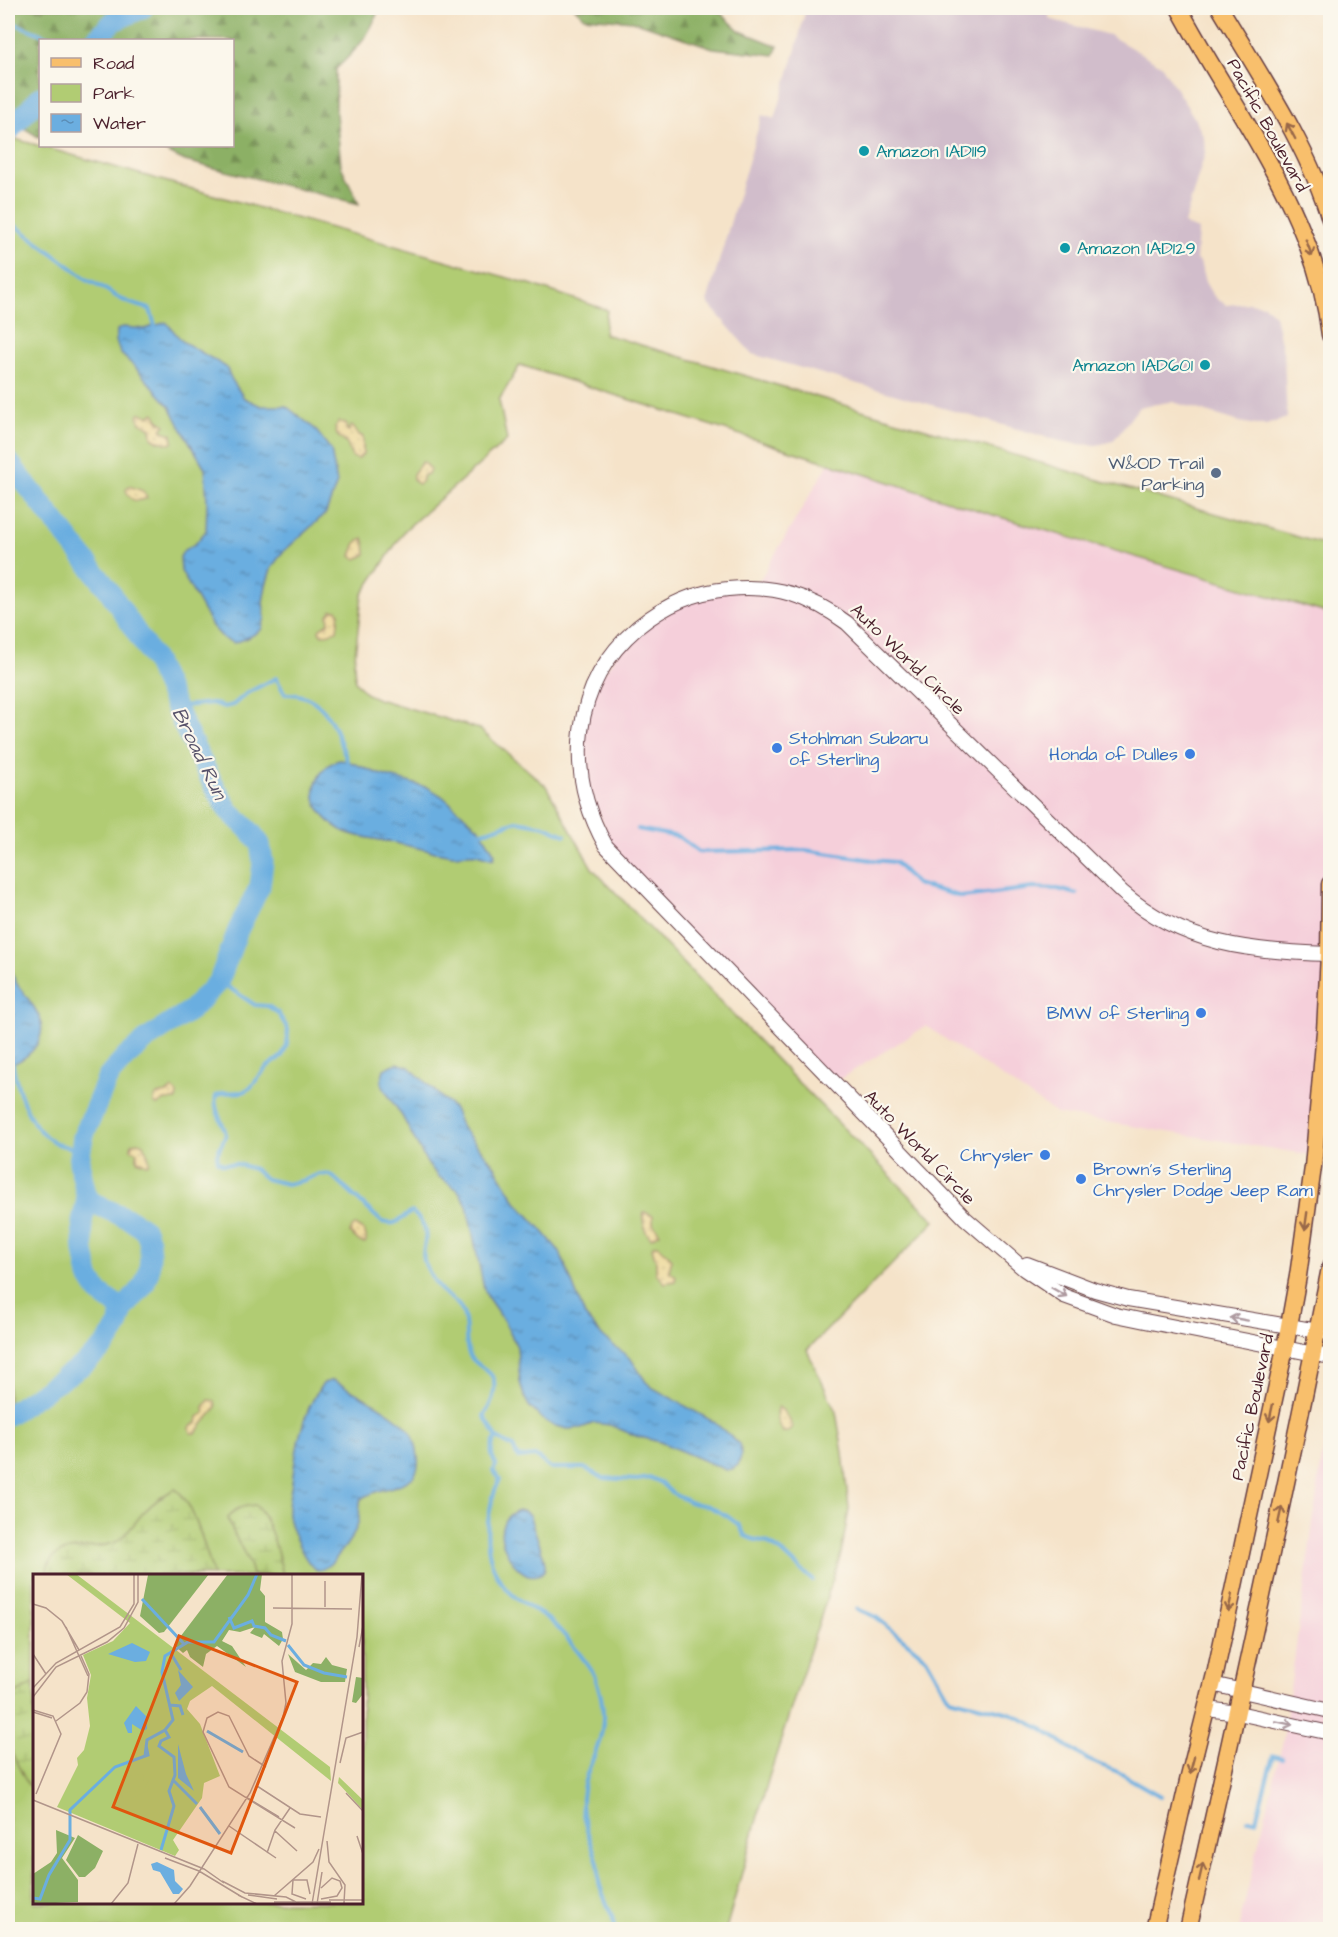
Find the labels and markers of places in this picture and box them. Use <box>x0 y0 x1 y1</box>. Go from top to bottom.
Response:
place label: Amazon IAD119 <box>876 139 987 164</box>
marker: Amazon IAD119 <box>857 144 871 158</box>
place label: Amazon IAD129 <box>1077 236 1196 261</box>
marker: Amazon IAD129 <box>1058 241 1072 255</box>
place label: Amazon IAD601 <box>1072 353 1193 378</box>
marker: Amazon IAD601 <box>1198 358 1212 372</box>
place label: W&OD Trail Parking <box>1108 451 1204 498</box>
marker: W&OD Trail Parking <box>1209 466 1223 480</box>
place label: Stohlman Subaru of Sterling <box>789 726 928 773</box>
marker: Stohlman Subaru of Sterling <box>770 741 784 755</box>
place label: Honda of Dulles <box>1049 742 1178 767</box>
marker: Honda of Dulles <box>1183 747 1197 761</box>
place label: BMW of Sterling <box>1047 1001 1189 1027</box>
marker: BMW of Sterling <box>1194 1006 1208 1020</box>
place label: Chrysler <box>960 1143 1033 1169</box>
marker: Chrysler <box>1038 1148 1052 1162</box>
place label: Brown's Sterling Chrysler Dodge Jeep Ram <box>1093 1157 1313 1204</box>
marker: Brown's Sterling Chrysler Dodge Jeep Ram <box>1074 1172 1088 1186</box>

